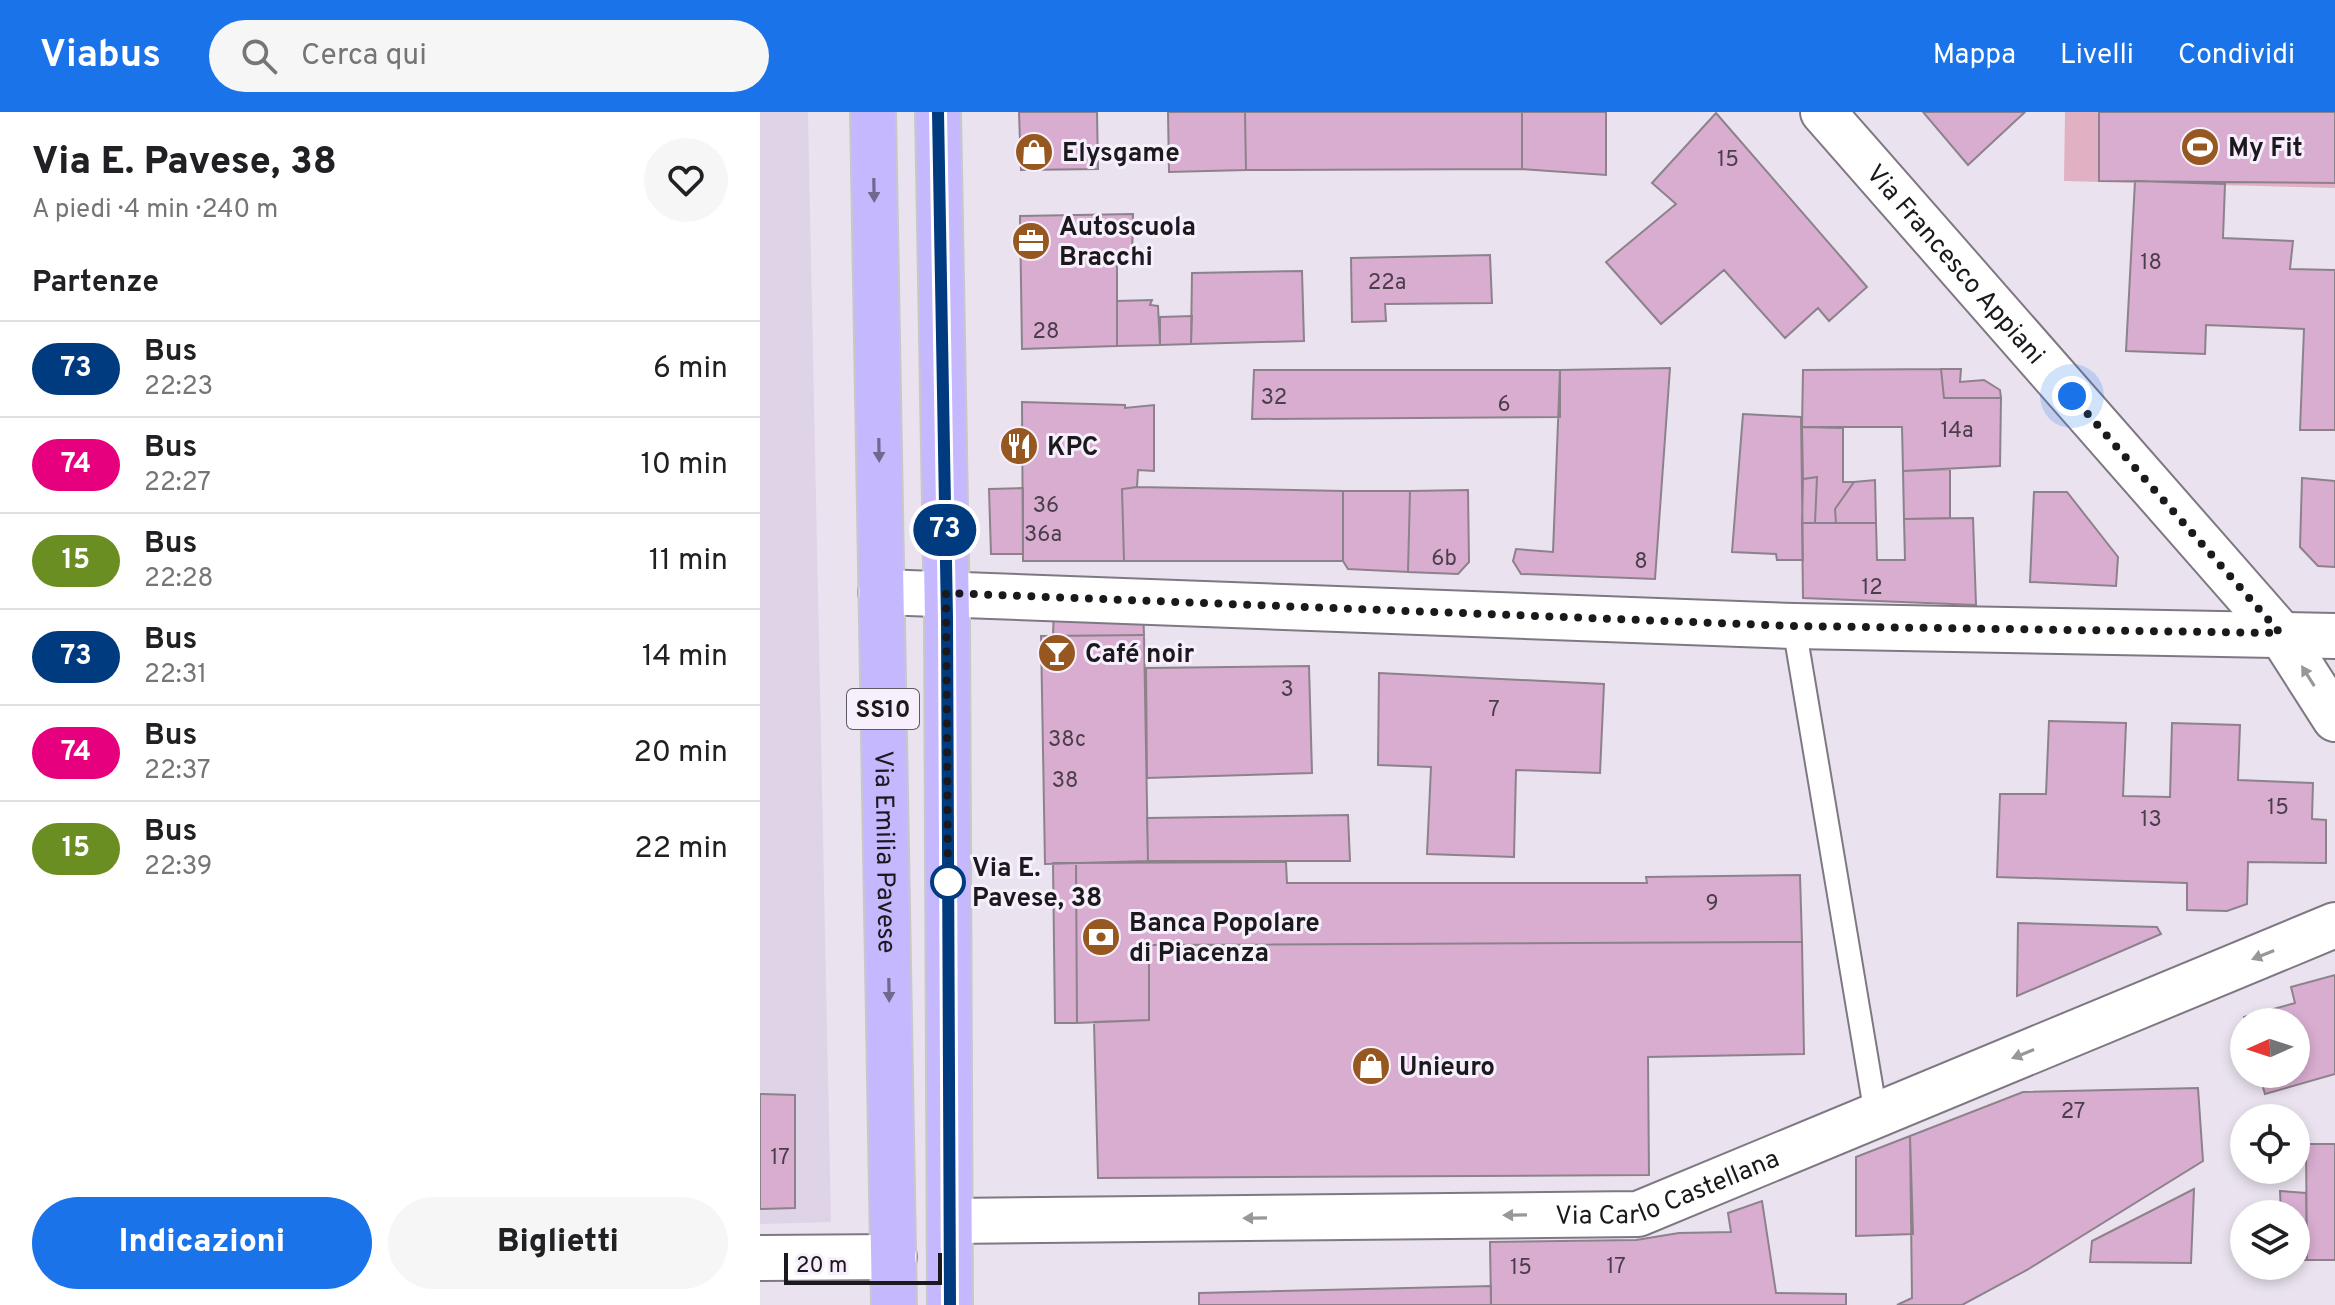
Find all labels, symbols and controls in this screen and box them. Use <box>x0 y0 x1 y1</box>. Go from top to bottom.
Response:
search box <box>209 20 769 92</box>
text: Viabus <box>40 32 161 81</box>
icon: search <box>237 34 281 78</box>
text: Cerca qui <box>301 38 427 75</box>
text: Mappa <box>1933 38 2016 74</box>
text: Livelli <box>2060 38 2134 74</box>
text: Condividi <box>2178 38 2295 74</box>
sports icon: My Fit <box>2179 126 2221 168</box>
shop icon: Elysgame <box>1013 131 1055 173</box>
place label: My Fit <box>2228 133 2303 166</box>
button: heart <box>644 138 728 222</box>
place label: Elysgame <box>1062 138 1180 171</box>
text: Via E. Pavese, 38 <box>32 139 337 188</box>
house number: 15 <box>1717 147 1739 174</box>
street label: Via Francesco Appiani <box>1858 159 2051 372</box>
one-way arrow <box>868 178 881 203</box>
text: A piedi · 4 min · 240 m <box>32 194 278 227</box>
place label: Autoscuola Bracchi <box>1059 212 1196 275</box>
office icon: Autoscuola Bracchi <box>1010 220 1052 262</box>
house number: 18 <box>2140 250 2162 277</box>
text: Partenze <box>32 265 159 302</box>
house number: 22a <box>1368 270 1406 297</box>
house number: 28 <box>1033 319 1059 346</box>
text: Bus <box>144 334 197 371</box>
text: 73 <box>60 351 92 387</box>
text: 6 min <box>653 351 728 388</box>
text: 22:23 <box>144 371 213 404</box>
your location <box>2052 376 2092 416</box>
house number: 32 <box>1261 385 1287 412</box>
house number: 6 <box>1497 392 1511 419</box>
house number: 14a <box>1941 418 1974 445</box>
restaurant icon: KPC <box>998 425 1040 467</box>
text: Bus <box>144 430 197 467</box>
place label: KPC <box>1047 432 1098 465</box>
one-way arrow <box>873 438 885 463</box>
text: 74 <box>61 447 91 483</box>
text: 10 min <box>641 447 728 484</box>
text: 22:27 <box>144 467 211 500</box>
house number: 36 <box>1033 493 1059 520</box>
line badge: 73 <box>909 504 981 556</box>
text: 73 <box>929 512 961 548</box>
house number: 36a <box>1024 522 1062 549</box>
text: Bus <box>144 526 197 563</box>
text: 15 <box>62 543 90 579</box>
text: 11 min <box>649 543 728 580</box>
house number: 6b <box>1431 546 1457 573</box>
house number: 8 <box>1634 549 1648 576</box>
text: 22:28 <box>144 563 213 596</box>
house number: 12 <box>1861 575 1883 602</box>
text: Bus <box>144 622 197 659</box>
bar icon: Café noir <box>1036 632 1078 674</box>
text: 73 <box>60 639 92 675</box>
text: 14 min <box>642 639 728 676</box>
place label: Café noir <box>1085 639 1195 672</box>
text: 22:31 <box>144 659 207 692</box>
one-way arrow <box>2301 665 2315 687</box>
house number: 3 <box>1280 677 1294 704</box>
road number: SS10 <box>847 689 919 729</box>
house number: 7 <box>1488 697 1500 724</box>
text: Bus <box>144 718 197 755</box>
house number: 38c <box>1048 727 1086 754</box>
text: 74 <box>61 735 91 771</box>
text: 20 min <box>633 735 728 772</box>
street label: Via Emilia Pavese <box>865 750 902 954</box>
text: 22:37 <box>144 755 211 788</box>
house number: 38 <box>1052 768 1078 795</box>
house number: 15 <box>2267 795 2289 822</box>
house number: 13 <box>2140 807 2162 834</box>
text: Bus <box>144 814 197 851</box>
text: 15 <box>62 831 90 867</box>
text: 22 min <box>634 831 728 868</box>
text: 22:39 <box>144 851 212 884</box>
place label: Via E. Pavese, 38 <box>972 853 1102 916</box>
marker: Via E. Pavese, 38 <box>931 865 965 899</box>
house number: 9 <box>1705 891 1719 918</box>
place label: Banca Popolare di Piacenza <box>1129 908 1320 971</box>
bank icon: Banca Popolare di Piacenza <box>1080 916 1122 958</box>
one-way arrow <box>2251 949 2275 962</box>
one-way arrow <box>882 978 895 1003</box>
north arrow <box>2230 1008 2310 1088</box>
map controls <box>2230 1008 2310 1280</box>
shop icon: Unieuro <box>1350 1045 1392 1087</box>
one-way arrow <box>2011 1048 2035 1061</box>
place label: Unieuro <box>1399 1052 1495 1085</box>
house number: 27 <box>2061 1099 2085 1126</box>
button: locate <box>2230 1104 2310 1184</box>
street label: Via Carlo Castellana <box>1555 1143 1785 1234</box>
house number: 17 <box>770 1145 790 1172</box>
button: Indicazioni <box>32 1197 372 1289</box>
button: Biglietti <box>388 1197 728 1289</box>
button: layers <box>2230 1200 2310 1280</box>
one-way arrow <box>1502 1209 1527 1221</box>
one-way arrow <box>1242 1212 1267 1224</box>
scale bar <box>784 1249 942 1285</box>
text: 20 m <box>796 1253 847 1280</box>
house number: 17 <box>1606 1254 1626 1281</box>
house number: 15 <box>1510 1255 1532 1282</box>

